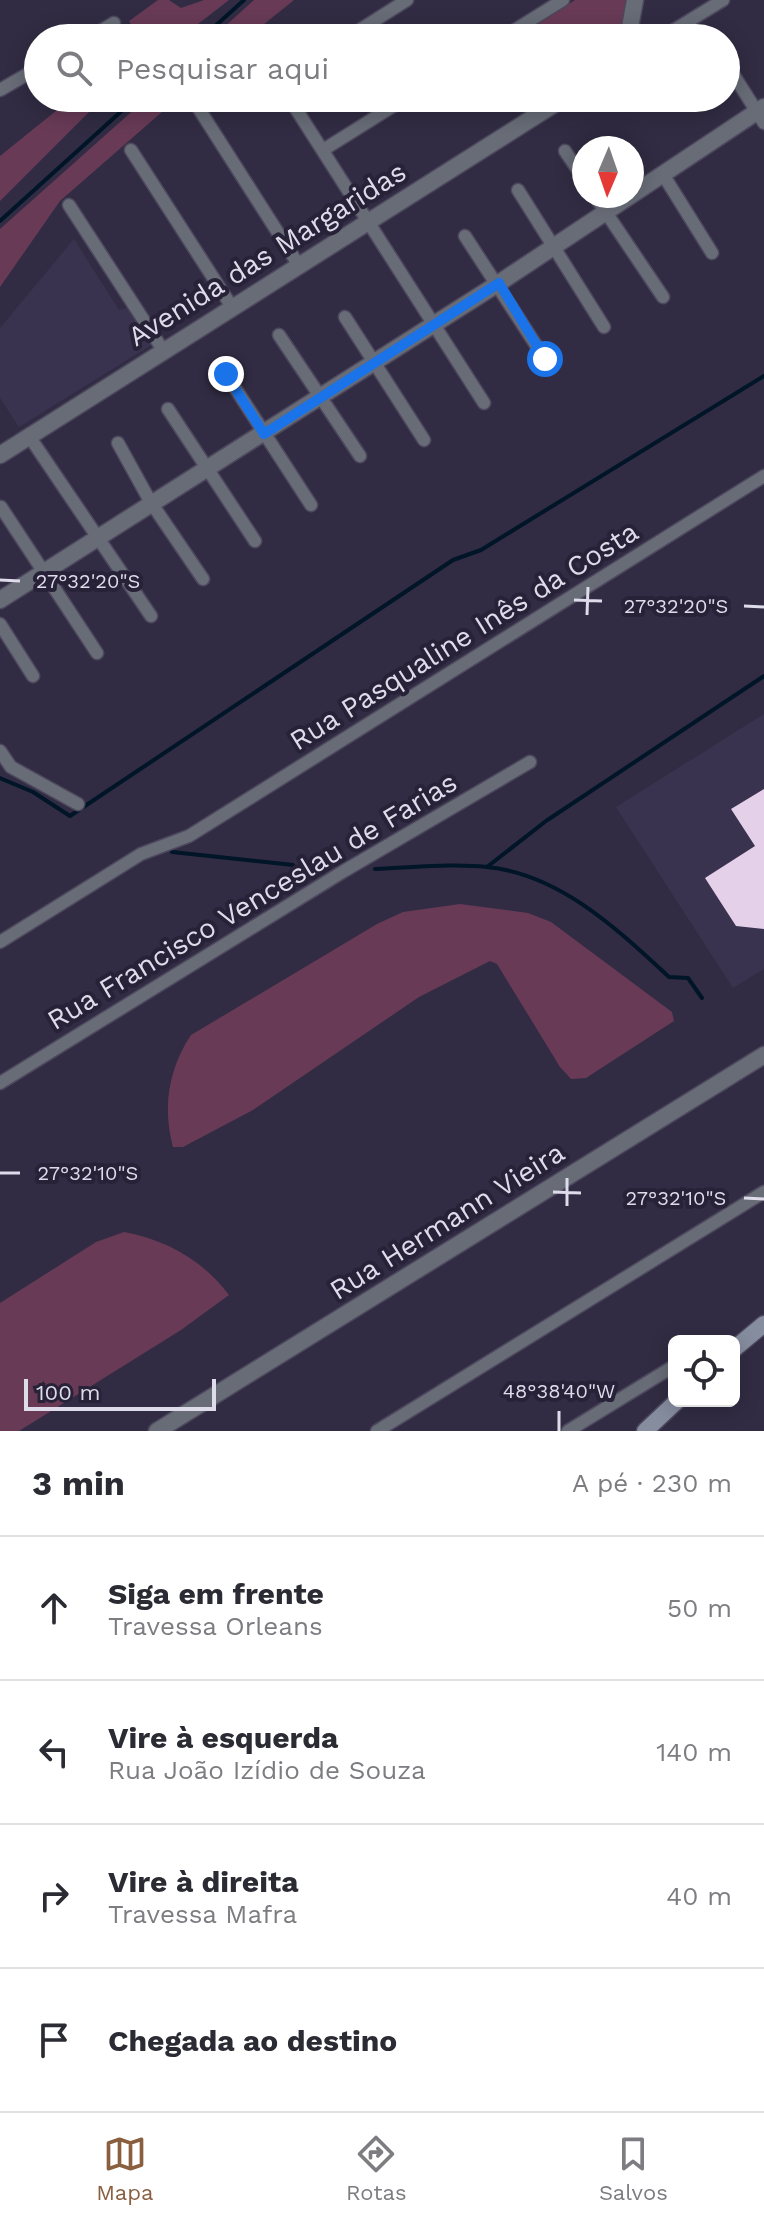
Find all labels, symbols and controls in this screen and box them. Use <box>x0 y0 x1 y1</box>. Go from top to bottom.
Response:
search box <box>24 24 740 112</box>
icon: search <box>52 46 96 90</box>
text: Pesquisar aqui <box>116 51 329 86</box>
north arrow <box>572 136 644 208</box>
street label: Avenida das Margaridas <box>122 155 412 353</box>
route start <box>527 341 563 377</box>
route end <box>208 356 244 392</box>
street label: Rua Pasqualine Inês da Costa <box>284 515 644 757</box>
text: 27°32'20"S <box>36 569 140 593</box>
text: 27°32'20"S <box>624 594 728 618</box>
street label: Rua Francisco Venceslau de Farias <box>41 765 463 1037</box>
street label: Rua Hermann Vieira <box>324 1135 570 1307</box>
text: 27°32'10"S <box>38 1161 138 1185</box>
text: 27°32'10"S <box>626 1186 726 1210</box>
map controls <box>668 1335 740 1407</box>
button: locate <box>668 1335 740 1407</box>
scale bar <box>24 1375 216 1411</box>
text: 48°38'40"W <box>503 1379 615 1403</box>
text: 100 m <box>36 1380 100 1405</box>
text: 3 min <box>32 1463 125 1503</box>
text: A pé · 230 m <box>572 1468 732 1498</box>
text: Siga em frente <box>108 1576 324 1611</box>
icon: ahead <box>32 1586 76 1630</box>
text: 50 m <box>667 1593 732 1623</box>
text: Travessa Orleans <box>108 1611 323 1641</box>
text: Vire à esquerda <box>108 1720 338 1755</box>
icon: left <box>32 1730 76 1774</box>
text: 140 m <box>656 1737 732 1767</box>
text: Rua João Izídio de Souza <box>108 1755 426 1785</box>
text: Vire à direita <box>108 1864 299 1899</box>
icon: right <box>32 1874 76 1918</box>
text: 40 m <box>666 1881 732 1911</box>
text: Travessa Mafra <box>108 1899 297 1929</box>
icon: arrive <box>32 2018 76 2062</box>
text: Chegada ao destino <box>108 2023 397 2058</box>
tab: Mapa <box>96 2132 154 2205</box>
tab: Rotas <box>346 2132 407 2205</box>
tab: Salvos <box>599 2132 668 2205</box>

